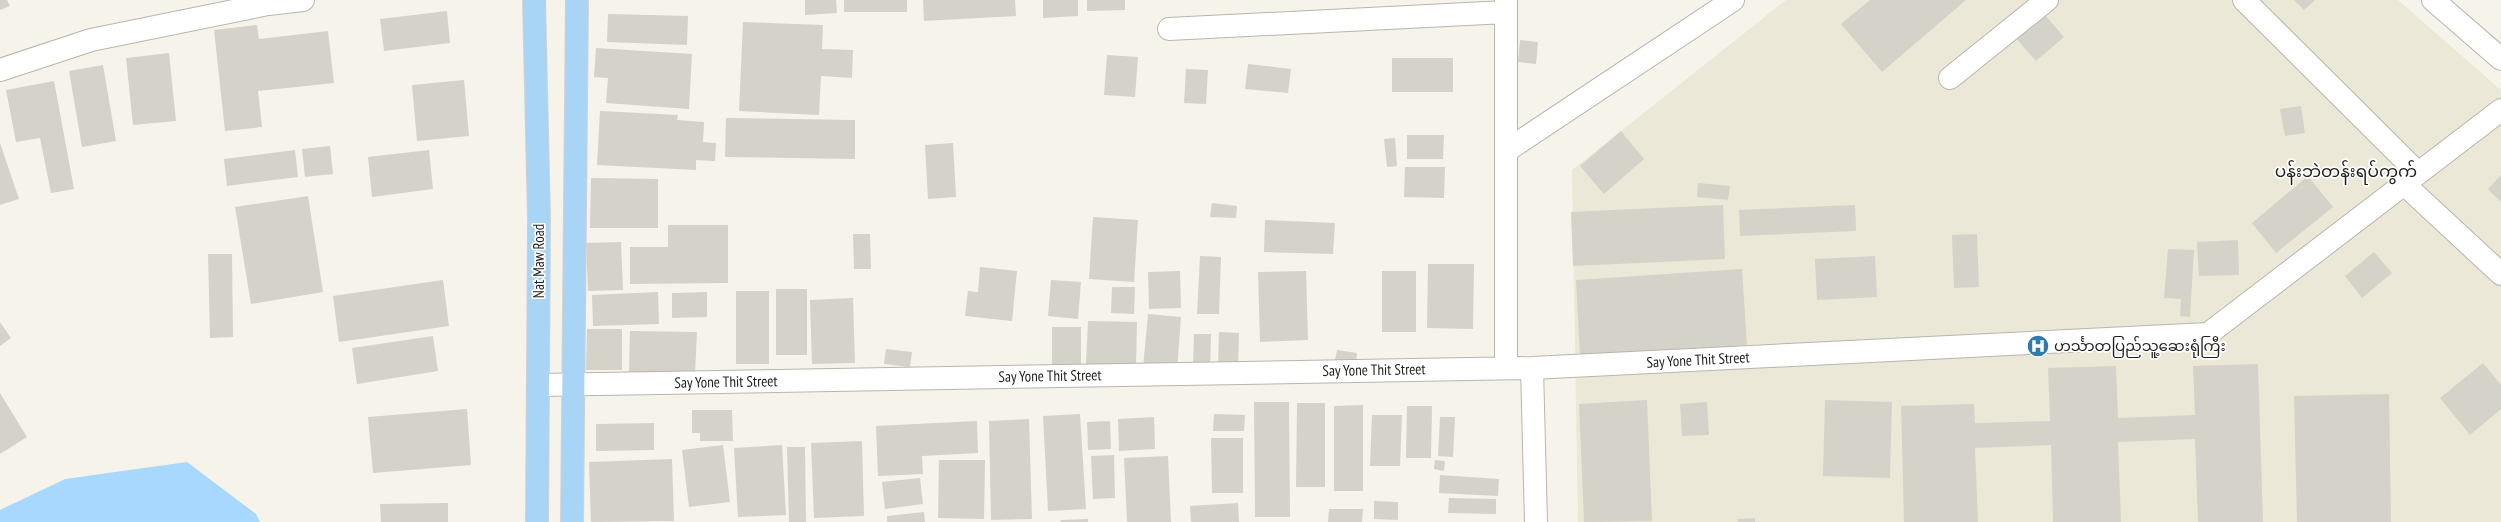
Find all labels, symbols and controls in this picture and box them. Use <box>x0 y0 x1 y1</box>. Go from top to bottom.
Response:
district label: ပန်းဘဲတန်းရပ်ကွက် <box>2275 160 2417 185</box>
street label: Nat Maw Road <box>529 224 548 298</box>
hospital icon: ဟင်္သာတပြည်သူ့ဆေးရုံကြီး <box>2025 333 2051 359</box>
place label: ဟင်္သာတပြည်သူ့ဆေးရုံကြီး <box>2054 336 2226 358</box>
street label: Say Yone Thit Street <box>1646 347 1750 372</box>
street label: Say Yone Thit Street <box>1322 359 1426 380</box>
street label: Say Yone Thit Street <box>998 365 1102 386</box>
street label: Say Yone Thit Street <box>674 371 778 392</box>

